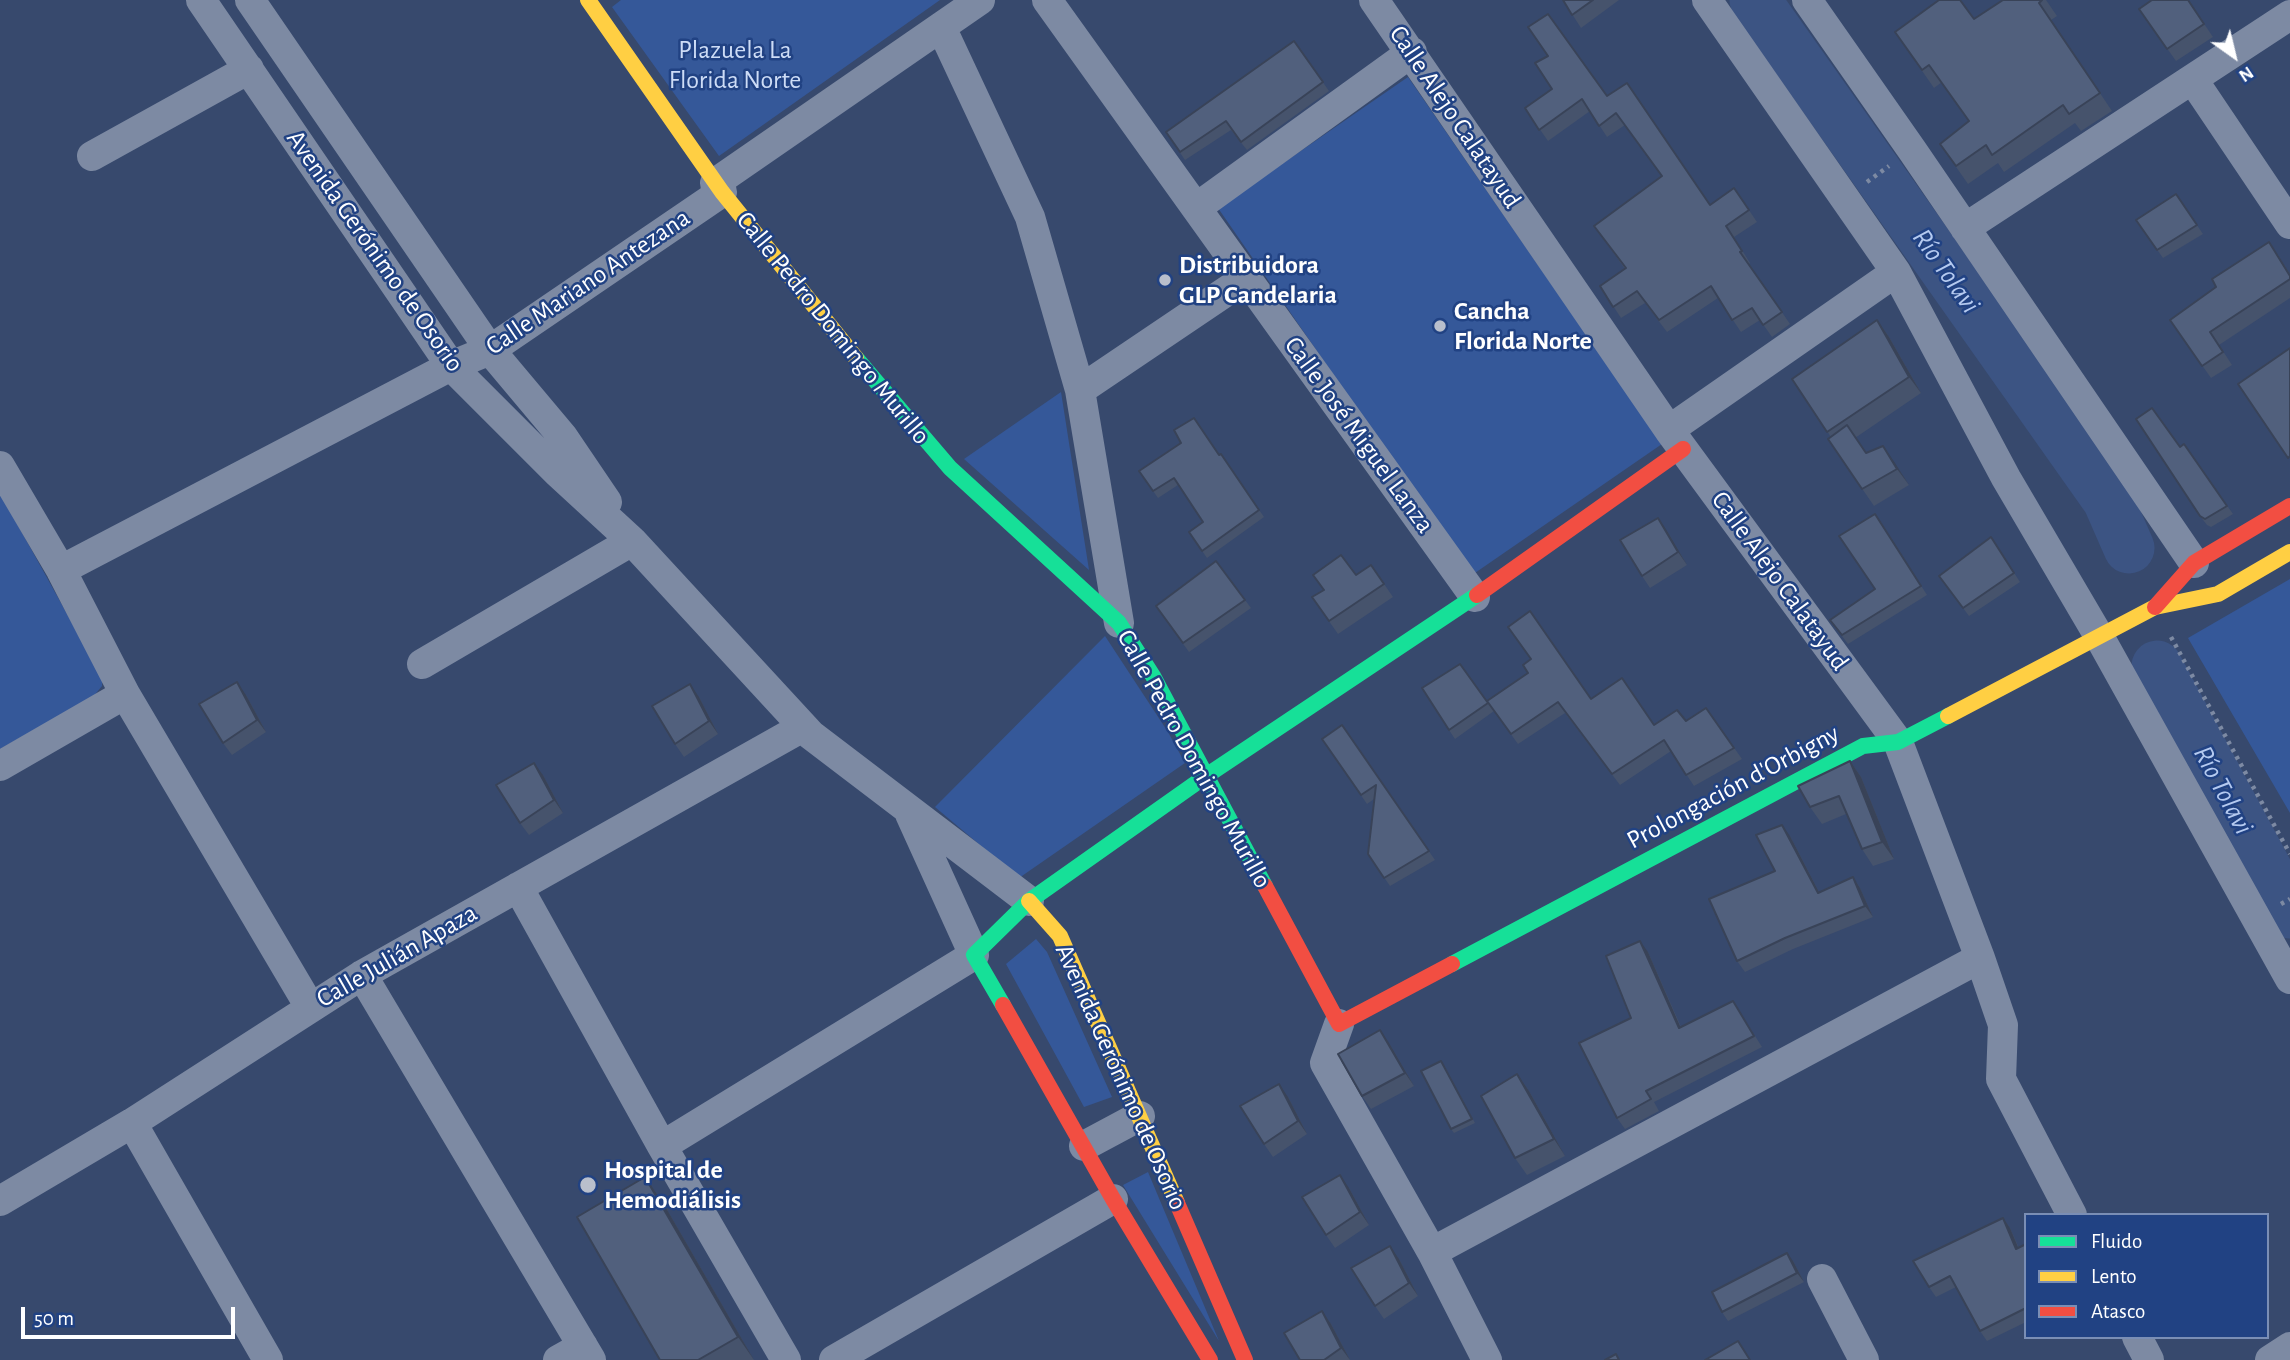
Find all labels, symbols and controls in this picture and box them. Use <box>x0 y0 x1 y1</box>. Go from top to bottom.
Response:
street label: Calle Alejo Calatayud <box>1382 20 1528 214</box>
north arrow <box>2199 21 2269 91</box>
park label: Plazuela La Florida Norte <box>669 34 801 96</box>
text: N <box>2235 62 2257 85</box>
street label: Avenida Gerónimo de Osorio <box>280 124 470 378</box>
street label: Calle Mariano Antezana <box>480 202 696 362</box>
street label: Calle Pedro Domingo Murillo <box>729 205 937 451</box>
water label: Río Tolavi <box>1905 222 1987 320</box>
place label: Distribuidora GLP Candelaria <box>1179 249 1337 310</box>
marker: Distribuidora GLP Candelaria <box>1157 272 1173 288</box>
place label: Cancha Florida Norte <box>1454 295 1592 356</box>
marker: Cancha Florida Norte <box>1432 318 1448 334</box>
street label: Calle José Miguel Lanza <box>1277 331 1441 539</box>
street label: Calle Alejo Calatayud <box>1705 485 1855 677</box>
street label: Calle Pedro Domingo Murillo <box>1110 624 1278 894</box>
street label: Prolongación d'Orbigny <box>1621 718 1845 856</box>
water label: Río Tolavi <box>2186 740 2260 840</box>
street label: Calle Julián Apaza <box>311 897 483 1015</box>
street label: Avenida Gerónimo de Osorio <box>1048 939 1194 1215</box>
place label: Hospital de Hemodiálisis <box>604 1154 741 1216</box>
marker: Hospital de Hemodiálisis <box>578 1175 598 1195</box>
legend <box>2024 1213 2269 1339</box>
text: Fluido <box>2091 1231 2142 1252</box>
text: Lento <box>2091 1266 2137 1287</box>
scale bar <box>24 1294 238 1338</box>
text: Atasco <box>2091 1301 2145 1322</box>
text: 50 m <box>34 1308 74 1329</box>

